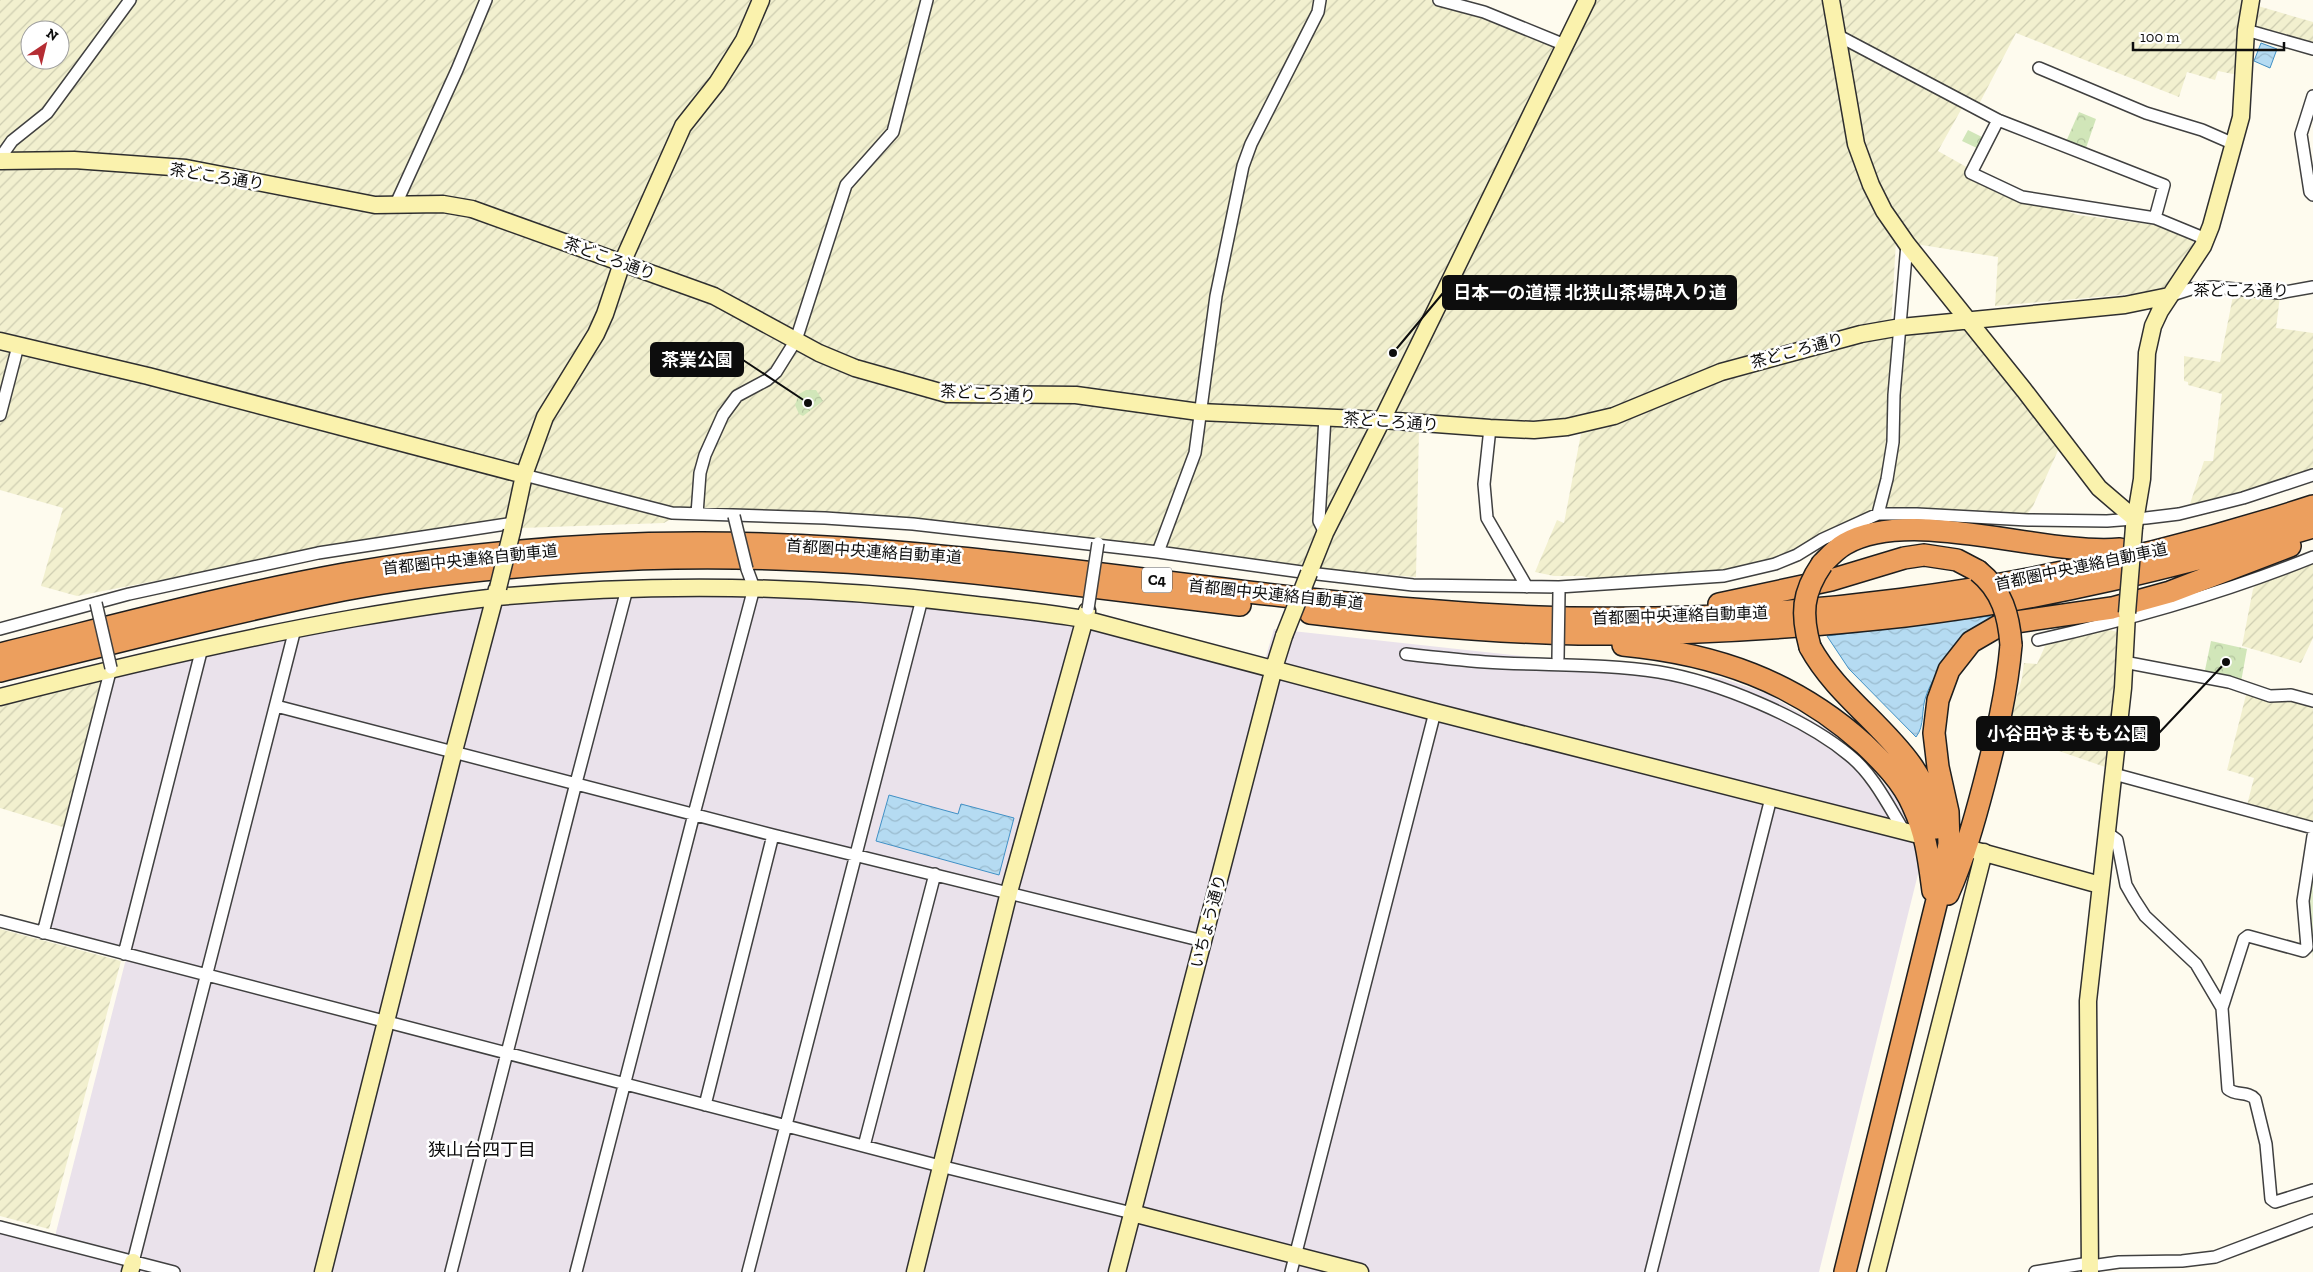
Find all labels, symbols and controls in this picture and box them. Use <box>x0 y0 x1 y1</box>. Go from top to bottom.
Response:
north arrow <box>20 20 70 70</box>
scale bar <box>2133 20 2284 52</box>
text: N <box>43 25 62 45</box>
text: 100 m <box>2140 28 2179 46</box>
street label: 茶どころ通り <box>168 160 266 193</box>
street label: 茶どころ通り <box>562 233 658 284</box>
callout: 日本一の道標 北狭山茶場碑入り道 <box>1443 276 1736 309</box>
street label: 茶どころ通り <box>2193 281 2289 300</box>
text: 日本一の道標 北狭山茶場碑入り道 <box>1453 282 1727 304</box>
street label: 茶どころ通り <box>1749 329 1846 372</box>
callout: 茶業公園 <box>651 343 743 376</box>
text: 茶業公園 <box>661 349 733 371</box>
street label: 茶どころ通り <box>940 382 1036 405</box>
street label: 茶どころ通り <box>1343 409 1439 434</box>
street label: 首都圏中央連絡自動車道 <box>786 536 962 567</box>
street label: 首都圏中央連絡自動車道 <box>1993 539 2169 594</box>
street label: 首都圏中央連絡自動車道 <box>382 541 559 578</box>
road number: C4 <box>1142 568 1172 592</box>
street label: 首都圏中央連絡自動車道 <box>1187 576 1364 613</box>
street label: 首都圏中央連絡自動車道 <box>1592 603 1768 628</box>
callout: 小谷田やまもも公園 <box>1977 717 2159 750</box>
text: 小谷田やまもも公園 <box>1987 723 2149 745</box>
street label: いちょう通り <box>1187 872 1230 970</box>
district label: 狭山台四丁目 <box>428 1139 536 1161</box>

